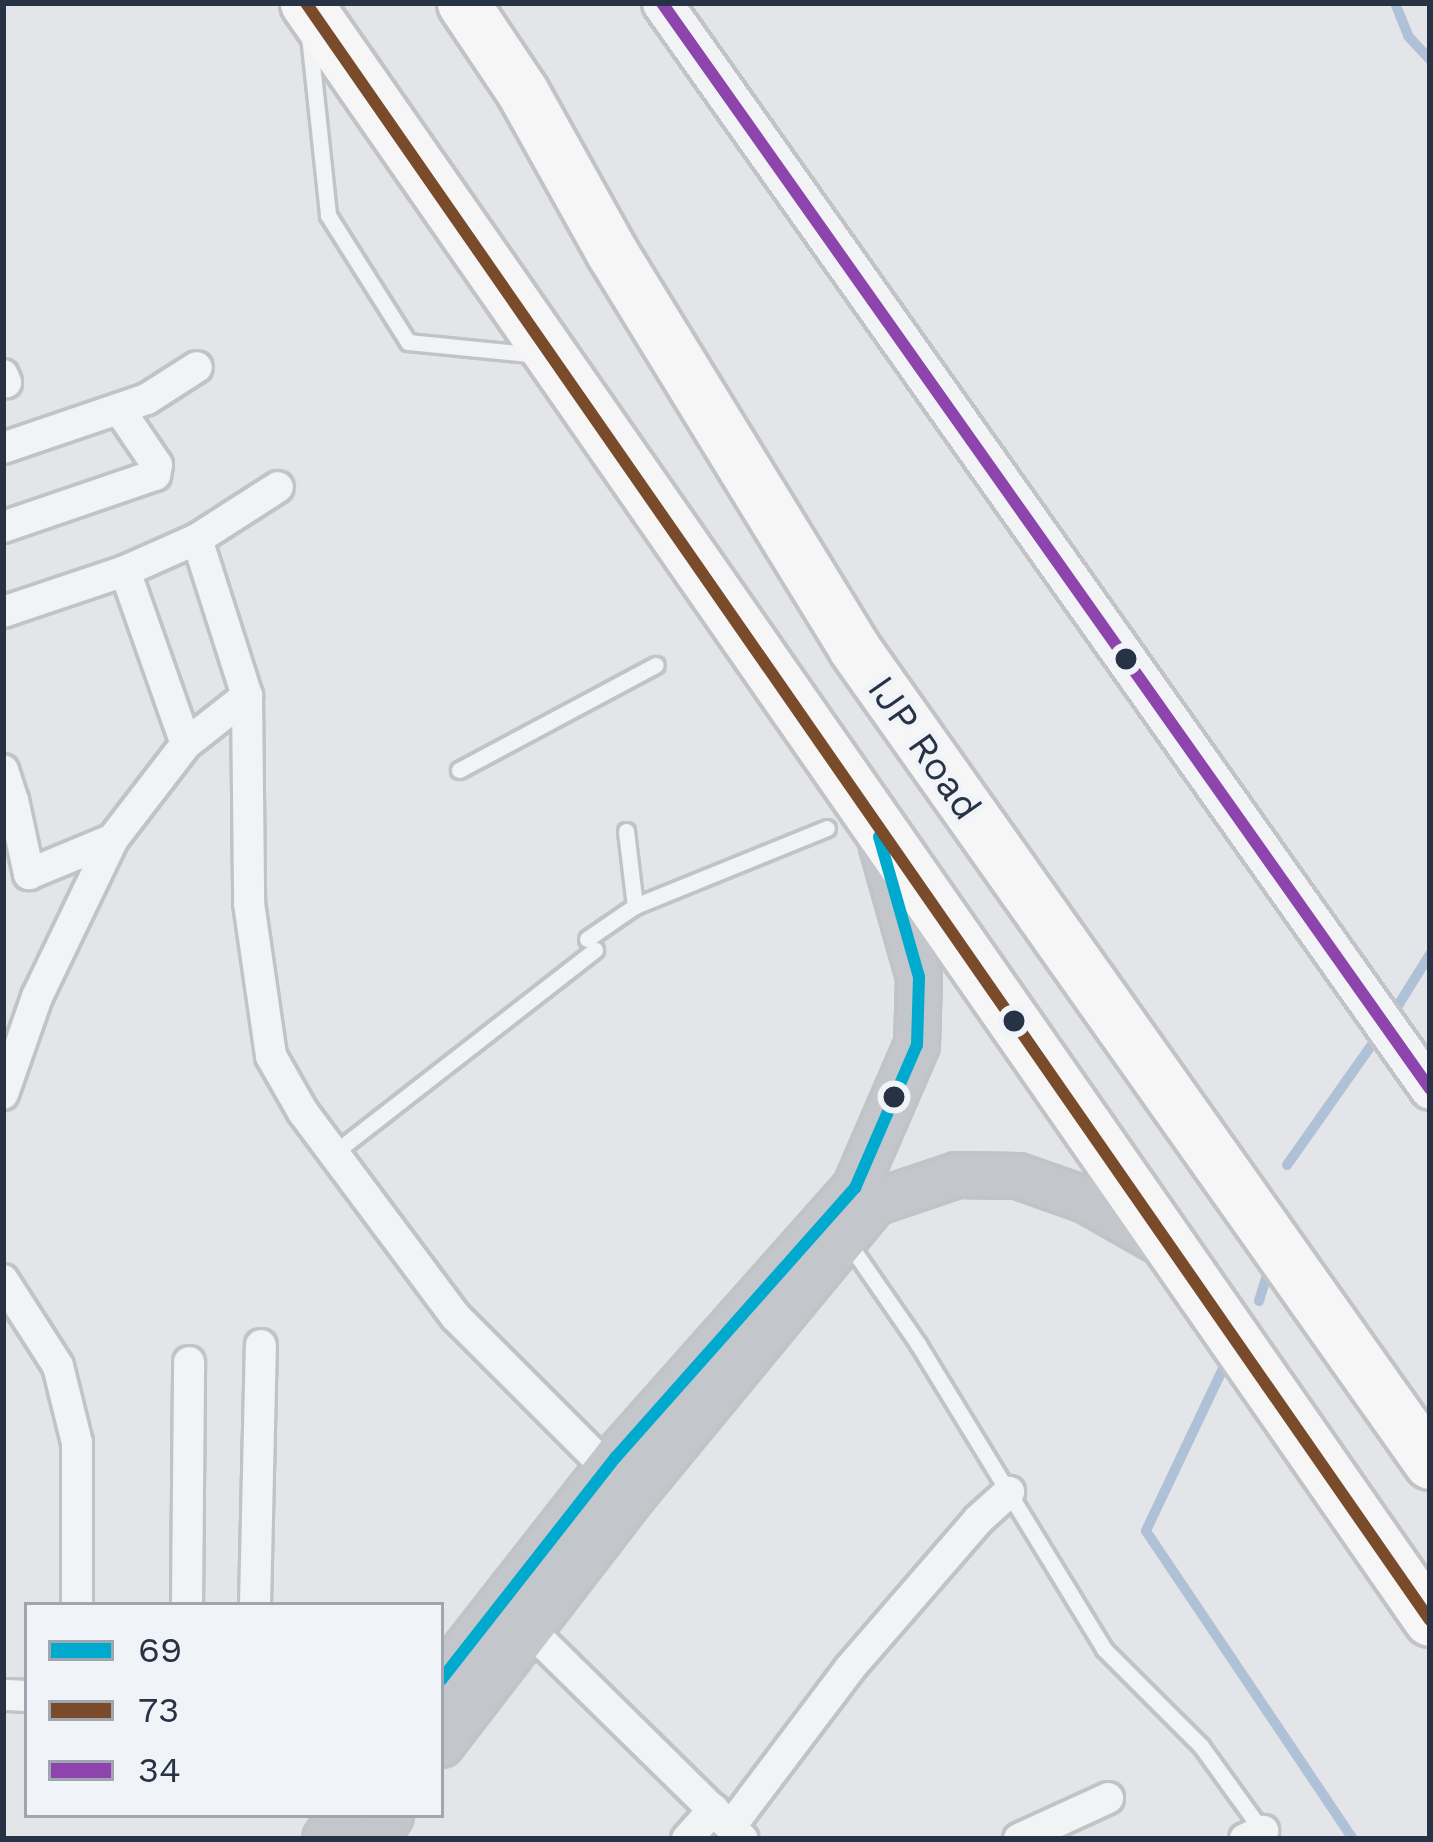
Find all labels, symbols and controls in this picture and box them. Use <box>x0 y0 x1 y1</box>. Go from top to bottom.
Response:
unlabelled marker <box>1115 648 1137 670</box>
street label: IJP Road <box>857 667 991 829</box>
unlabelled marker <box>1003 1010 1025 1032</box>
unlabelled marker <box>883 1086 905 1108</box>
legend <box>24 1602 444 1818</box>
text: 69 <box>138 1629 182 1671</box>
text: 73 <box>138 1689 179 1731</box>
text: 34 <box>138 1749 181 1791</box>

